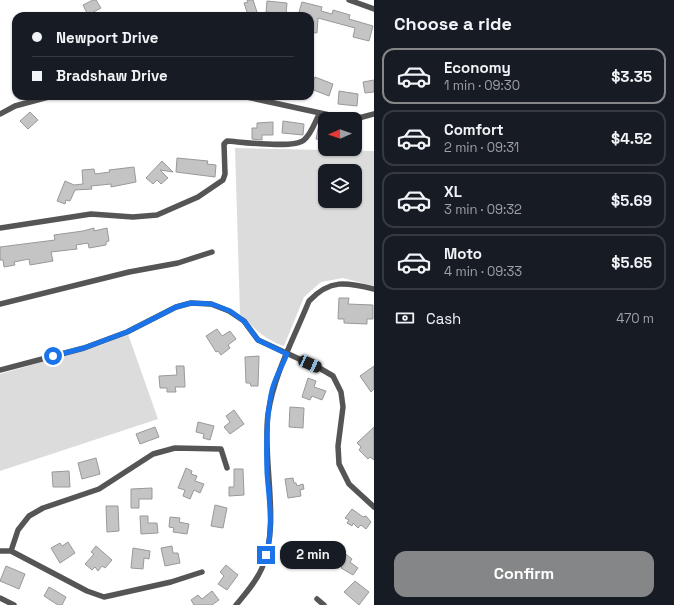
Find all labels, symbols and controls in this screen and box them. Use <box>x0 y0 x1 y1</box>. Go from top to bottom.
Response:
text: Choose a ride <box>394 12 512 35</box>
text: Newport Drive <box>56 28 158 47</box>
icon: car <box>396 58 432 94</box>
text: Economy <box>444 58 511 77</box>
text: Bradshaw Drive <box>56 66 168 85</box>
text: $3.35 <box>611 67 652 86</box>
text: 1 min · 09:30 <box>444 77 520 94</box>
north arrow <box>318 112 362 156</box>
map controls <box>318 112 362 208</box>
icon: car <box>396 120 432 156</box>
text: Comfort <box>444 120 504 139</box>
text: $4.52 <box>611 129 652 148</box>
text: 2 min · 09:31 <box>444 139 519 156</box>
button: layers <box>318 164 362 208</box>
icon: car <box>396 182 432 218</box>
text: XL <box>444 182 462 201</box>
text: $5.69 <box>611 191 652 210</box>
text: 3 min · 09:32 <box>444 201 522 218</box>
icon: car <box>396 244 432 280</box>
text: Moto <box>444 244 482 263</box>
text: $5.65 <box>611 253 652 272</box>
text: 4 min · 09:33 <box>444 263 522 280</box>
icon: cash <box>394 307 416 329</box>
text: Cash <box>426 309 461 328</box>
text: 470 m <box>616 310 654 327</box>
route start <box>44 347 62 365</box>
car <box>297 354 323 374</box>
callout: 2 min <box>280 541 346 569</box>
route end <box>257 546 275 564</box>
text: 2 min <box>296 546 330 563</box>
button: Confirm <box>394 551 654 597</box>

